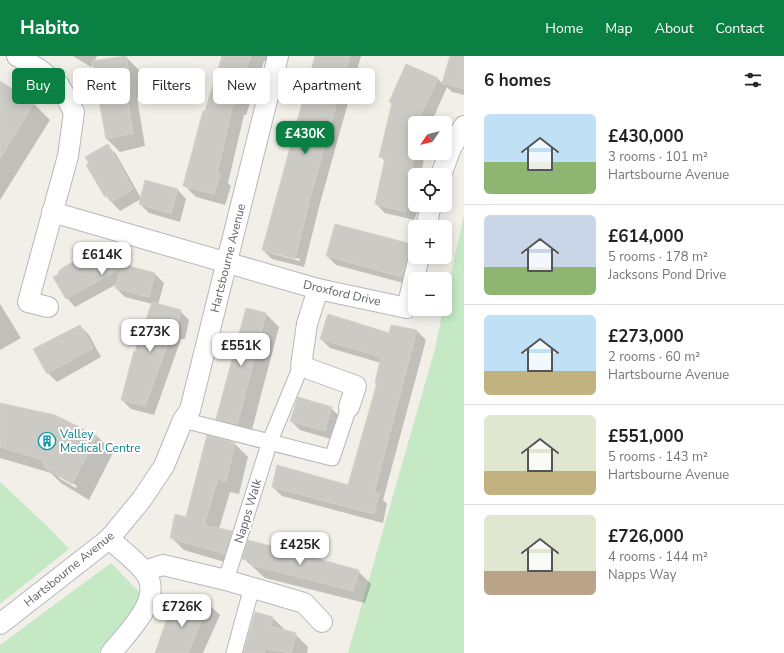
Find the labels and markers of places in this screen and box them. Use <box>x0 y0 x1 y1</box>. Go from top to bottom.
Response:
pin: £430K <box>277 121 333 155</box>
pin: £614K <box>74 242 130 276</box>
pin: £273K <box>122 319 178 353</box>
pin: £551K <box>213 333 269 367</box>
place label: Valley Medical Centre <box>59 426 141 456</box>
building icon: Valley Medical Centre <box>37 431 57 451</box>
pin: £425K <box>272 532 328 566</box>
pin: £726K <box>154 594 210 628</box>

